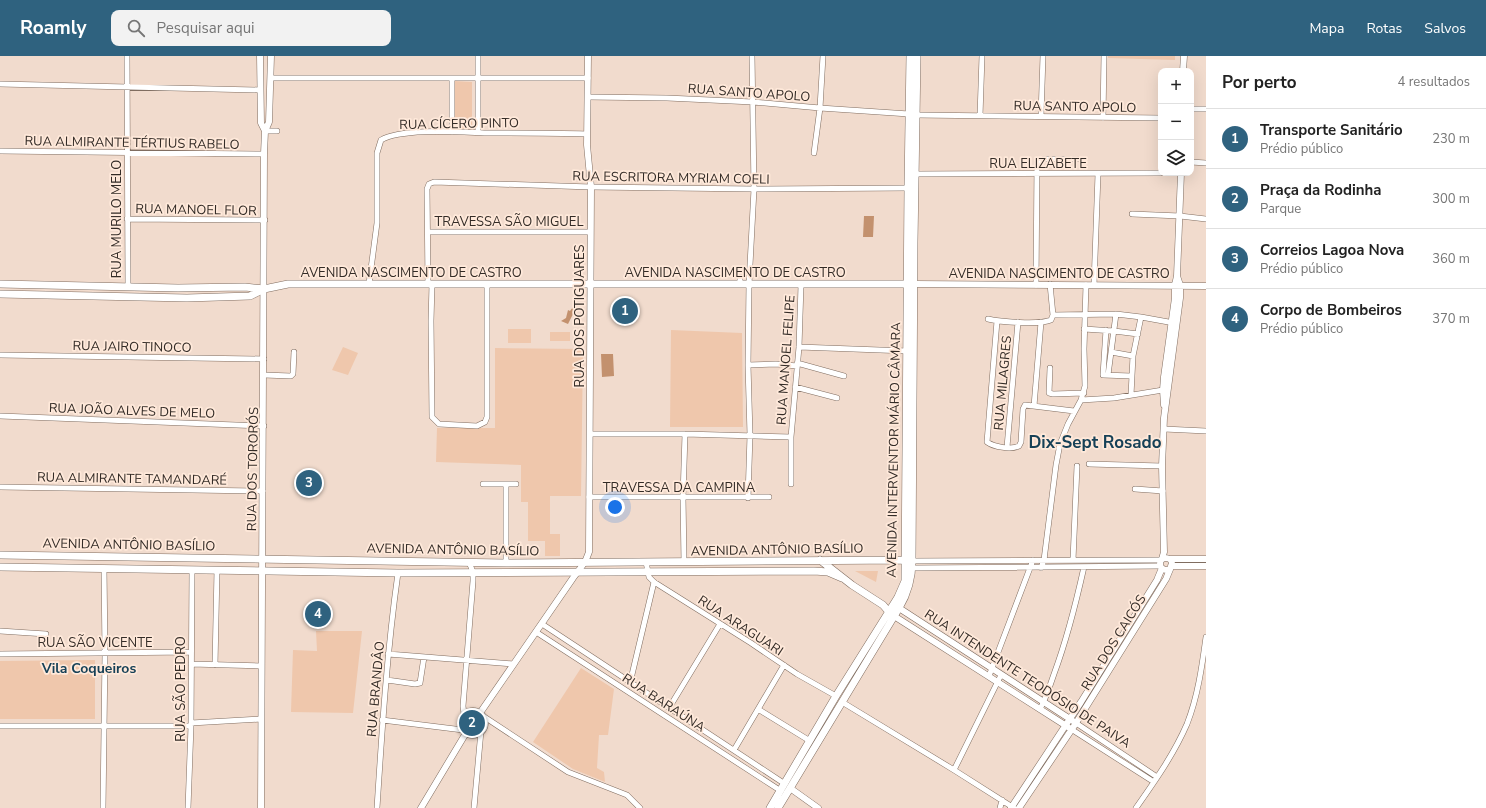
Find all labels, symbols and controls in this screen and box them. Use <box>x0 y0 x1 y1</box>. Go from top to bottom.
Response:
search box <box>111 10 391 46</box>
text: Roamly <box>20 15 87 41</box>
icon: search <box>125 17 147 39</box>
text: Pesquisar aqui <box>157 18 255 38</box>
text: Mapa <box>1309 19 1344 38</box>
text: Rotas <box>1366 19 1402 38</box>
text: Salvos <box>1424 19 1466 38</box>
map controls <box>1158 68 1194 176</box>
button: + <box>1158 68 1194 104</box>
text: Por perto <box>1222 71 1297 94</box>
text: 4 resultados <box>1398 73 1470 91</box>
street label: RUA SANTO APOLO <box>687 80 811 106</box>
street label: RUA SANTO APOLO <box>1013 97 1136 117</box>
button: − <box>1158 104 1194 140</box>
street label: RUA CÍCERO PINTO <box>399 113 519 134</box>
text: Transporte Sanitário <box>1260 120 1403 140</box>
text: 1 <box>1231 130 1239 148</box>
text: 230 m <box>1432 130 1470 148</box>
street label: RUA ALMIRANTE TÉRTIUS RABELO <box>24 131 240 154</box>
button: layers <box>1158 140 1194 176</box>
text: Prédio público <box>1260 140 1343 158</box>
street label: RUA ELIZABETE <box>989 155 1087 173</box>
street label: RUA MURILO MELO <box>108 160 126 278</box>
street label: RUA ESCRITORA MYRIAM COELI <box>572 167 770 189</box>
text: Praça da Rodinha <box>1260 180 1382 200</box>
text: 2 <box>1231 190 1239 208</box>
text: 300 m <box>1432 190 1470 208</box>
street label: RUA MANOEL FLOR <box>135 200 257 220</box>
text: Parque <box>1260 200 1301 218</box>
street label: TRAVESSA SÃO MIGUEL <box>435 213 583 231</box>
text: Correios Lagoa Nova <box>1260 240 1404 260</box>
street label: RUA DOS POTIGUARES <box>571 244 589 388</box>
text: 3 <box>1231 250 1239 268</box>
text: 360 m <box>1432 250 1470 268</box>
text: Prédio público <box>1260 260 1343 278</box>
street label: AVENIDA NASCIMENTO DE CASTRO <box>300 264 522 282</box>
street label: AVENIDA NASCIMENTO DE CASTRO <box>624 264 846 282</box>
street label: AVENIDA NASCIMENTO DE CASTRO <box>948 265 1170 283</box>
street label: RUA MANOEL FELIPE <box>772 295 800 426</box>
pin: 1 <box>612 296 638 326</box>
text: Corpo de Bombeiros <box>1260 300 1402 320</box>
text: 4 <box>1231 310 1239 328</box>
text: 370 m <box>1432 310 1470 328</box>
text: Prédio público <box>1260 320 1343 338</box>
street label: AVENIDA INTERVENTOR MÁRIO CÂMARA <box>882 322 905 578</box>
street label: RUA MILAGRES <box>990 335 1016 431</box>
street label: RUA JAIRO TINOCO <box>72 337 192 357</box>
street label: RUA JOÃO ALVES DE MELO <box>48 399 215 423</box>
street label: RUA DOS TORORÓS <box>242 407 263 531</box>
district label: Dix-Sept Rosado <box>1028 431 1162 454</box>
street label: RUA ALMIRANTE TAMANDARÉ <box>37 467 227 490</box>
pin: 3 <box>296 468 322 498</box>
street label: TRAVESSA DA CAMPINA <box>603 479 756 497</box>
your location <box>605 497 625 517</box>
street label: AVENIDA ANTÔNIO BASÍLIO <box>42 533 216 556</box>
street label: AVENIDA ANTÔNIO BASÍLIO <box>366 538 540 561</box>
street label: AVENIDA ANTÔNIO BASÍLIO <box>690 538 864 561</box>
street label: RUA ARAGUARI <box>694 591 787 660</box>
street label: RUA DOS CAICÓS <box>1076 591 1151 694</box>
pin: 4 <box>305 599 331 629</box>
street label: RUA INTENDENTE TEODÓSIO DE PAIVA <box>921 604 1135 753</box>
street label: RUA SÃO VICENTE <box>37 634 153 652</box>
street label: RUA SÃO PEDRO <box>172 636 190 742</box>
street label: RUA BRANDÂO <box>362 640 389 738</box>
district label: Vila Coqueiros <box>41 659 136 678</box>
street label: RUA BARAÚNA <box>618 668 709 737</box>
pin: 2 <box>459 708 485 738</box>

